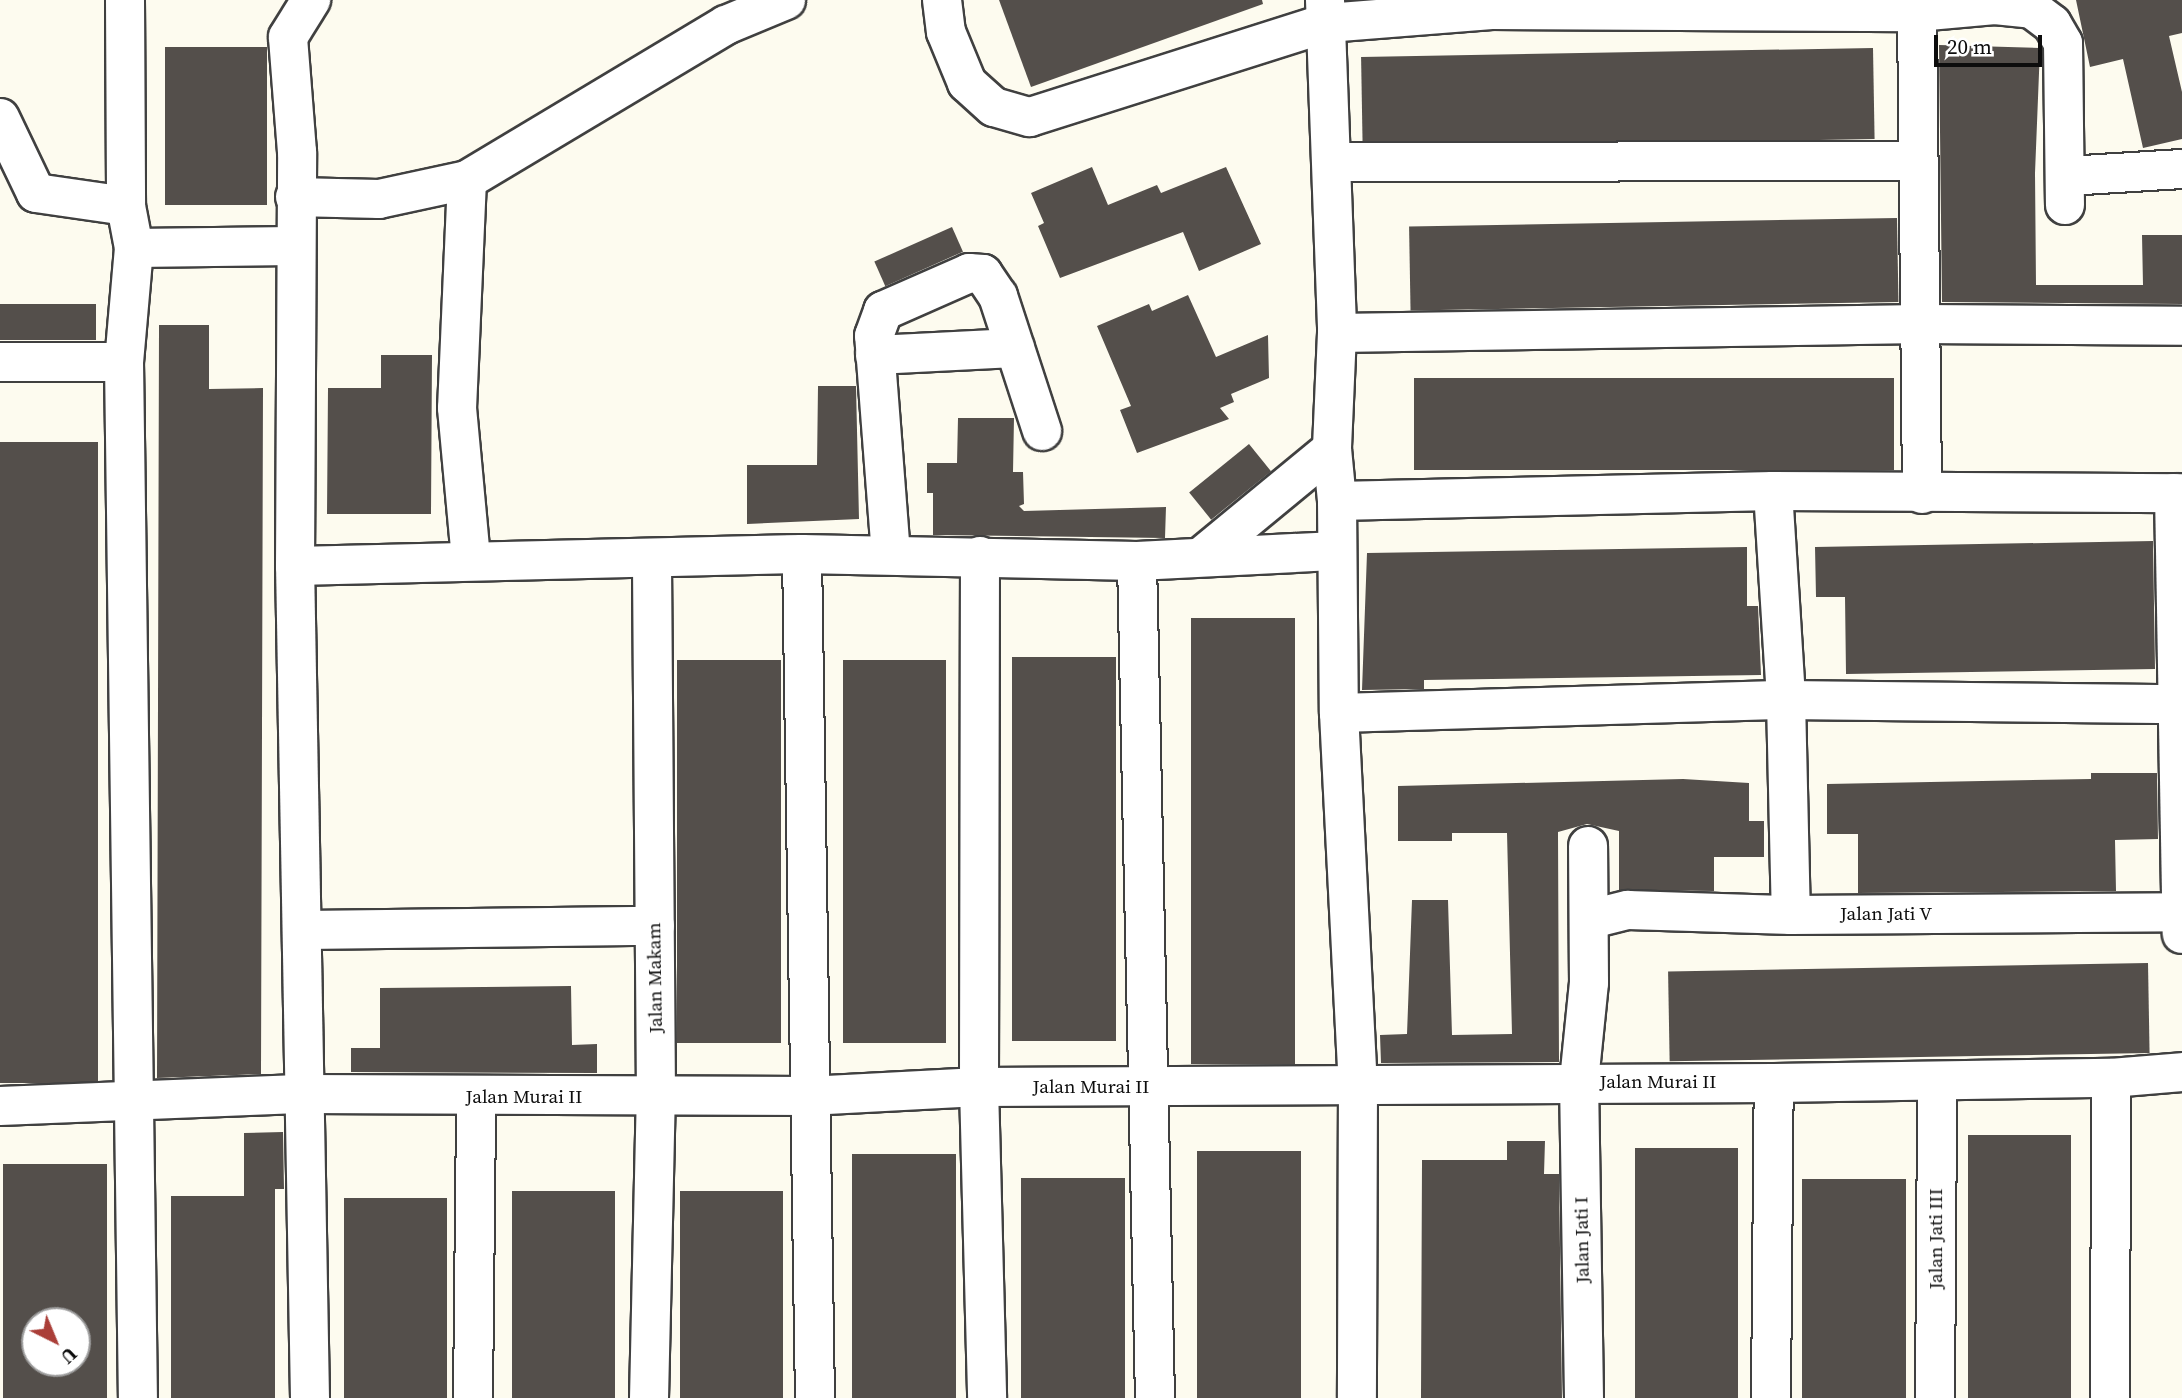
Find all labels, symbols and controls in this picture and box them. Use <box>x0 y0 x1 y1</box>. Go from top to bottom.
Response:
scale bar <box>1937 21 2046 65</box>
text: 20 m <box>1947 32 1992 61</box>
street label: Jalan Jati V <box>1840 903 1932 925</box>
street label: Jalan Makam <box>643 922 667 1034</box>
street label: Jalan Murai II <box>1600 1071 1716 1093</box>
street label: Jalan Murai II <box>1033 1076 1149 1098</box>
street label: Jalan Murai II <box>466 1086 582 1108</box>
street label: Jalan Jati III <box>1925 1189 1947 1289</box>
street label: Jalan Jati I <box>1570 1196 1594 1284</box>
north arrow <box>21 1307 91 1377</box>
text: U <box>55 1342 83 1370</box>

